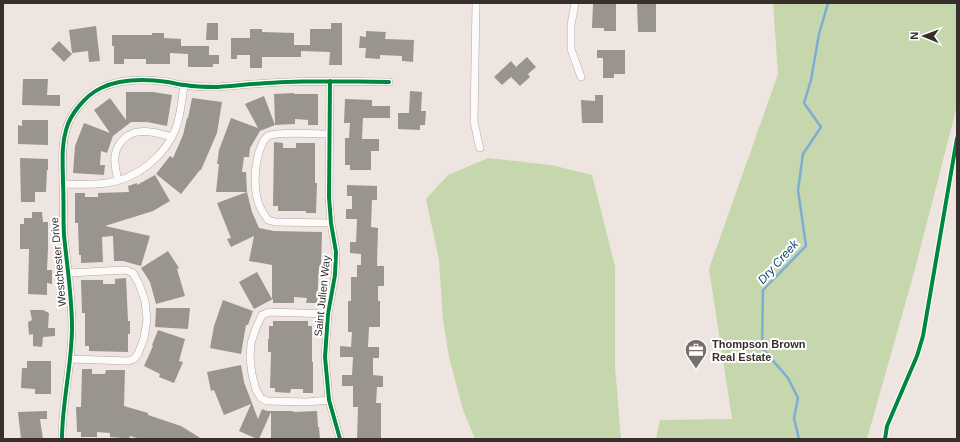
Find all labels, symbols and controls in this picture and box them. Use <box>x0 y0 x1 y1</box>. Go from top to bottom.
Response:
north arrow <box>904 16 944 56</box>
text: N <box>908 32 920 40</box>
street label: Westchester Drive <box>48 217 68 307</box>
water label: Dry Creek <box>755 237 802 287</box>
street label: Saint Julien Way <box>312 254 332 337</box>
office icon: Thompson Brown Real Estate <box>683 337 709 370</box>
place label: Thompson Brown Real Estate <box>712 338 806 363</box>

